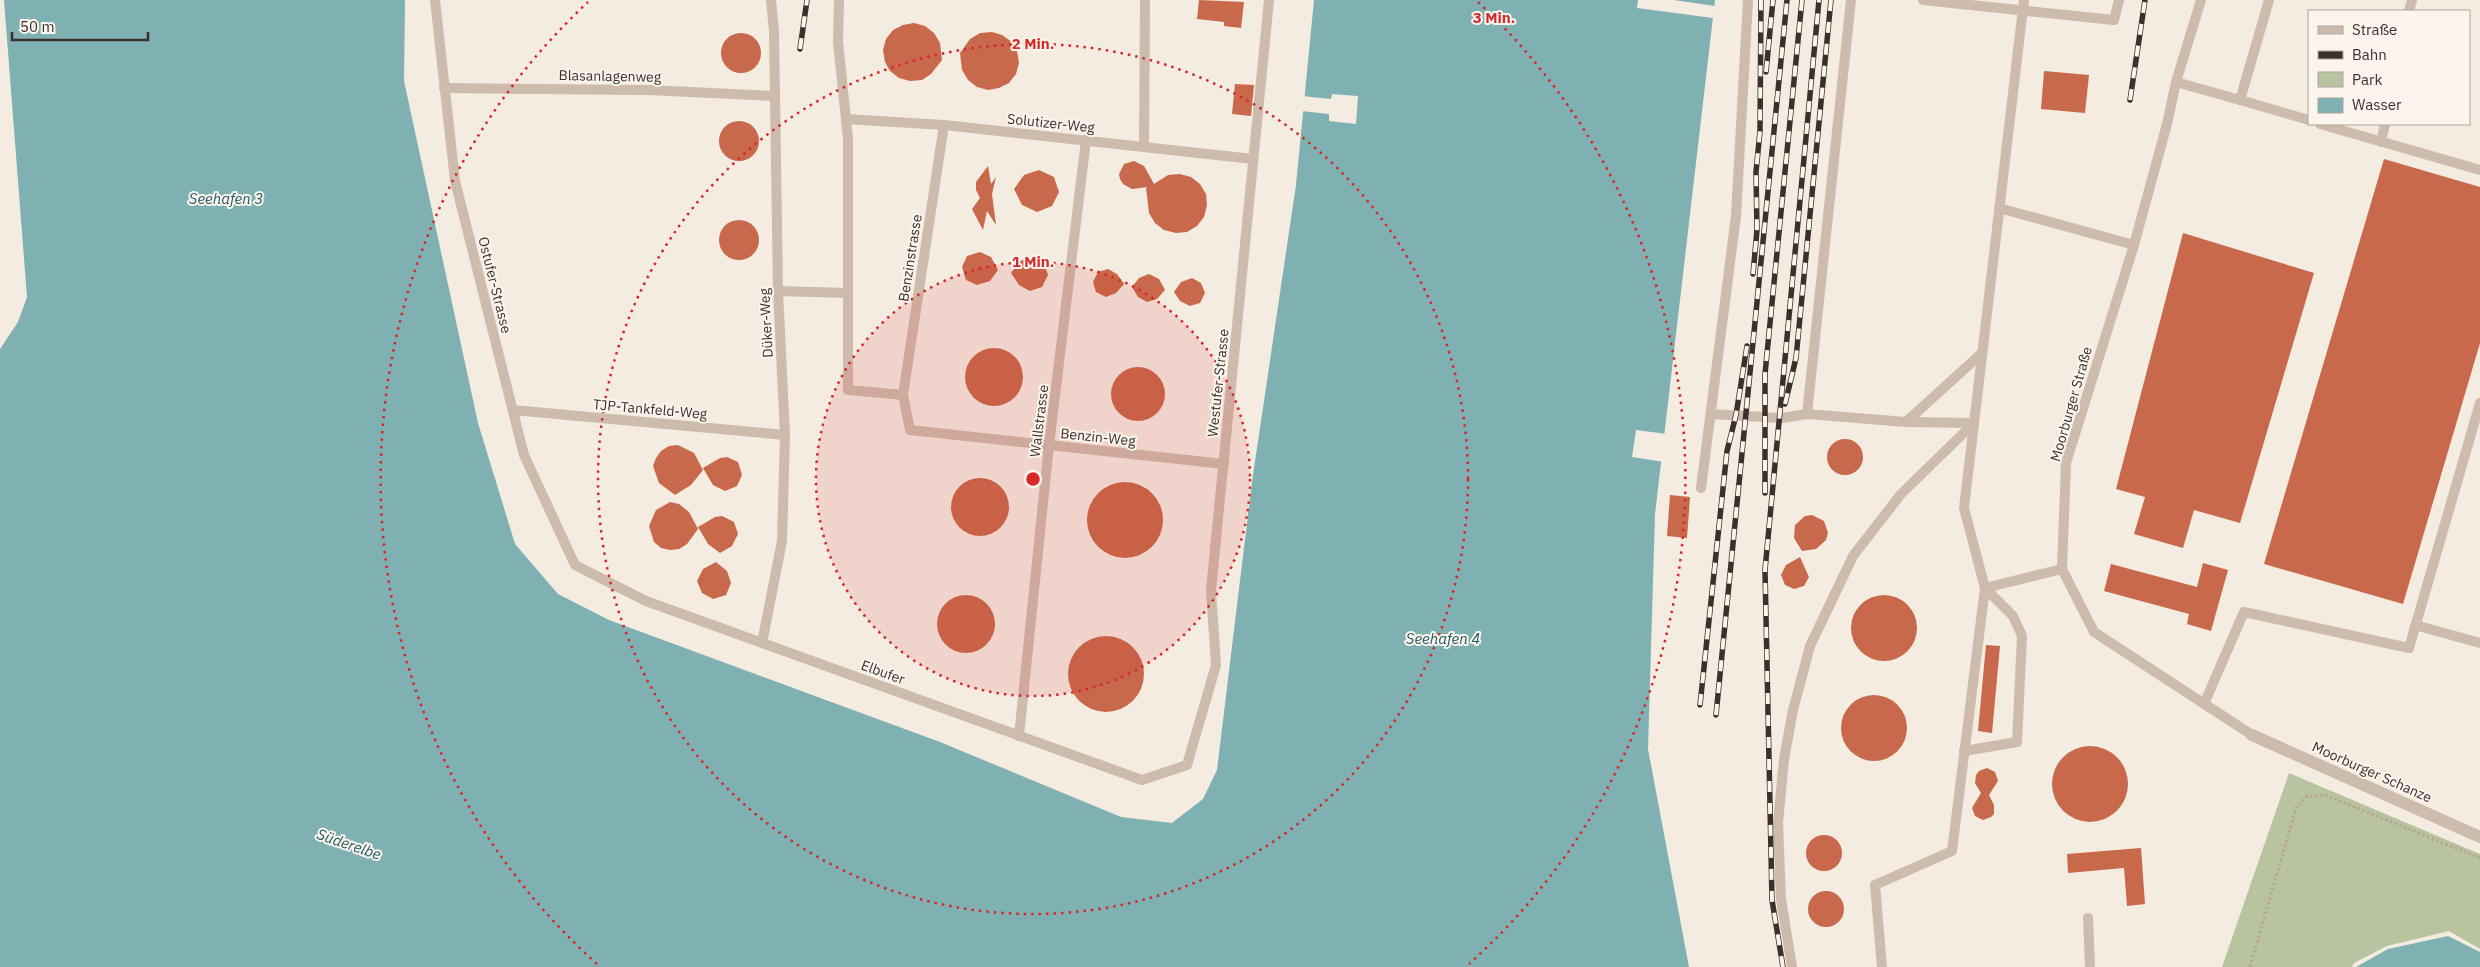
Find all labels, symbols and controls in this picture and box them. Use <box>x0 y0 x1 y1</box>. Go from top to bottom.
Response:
text: 3 Min. <box>1473 8 1515 27</box>
scale bar <box>12 10 149 42</box>
legend <box>2308 10 2470 125</box>
text: 50 m <box>20 17 55 36</box>
text: Straße <box>2352 20 2397 39</box>
text: 2 Min. <box>1012 34 1054 53</box>
text: Bahn <box>2352 45 2387 64</box>
street label: Blasanlagenweg <box>559 66 662 86</box>
text: Park <box>2352 70 2382 89</box>
text: Wasser <box>2352 95 2402 114</box>
street label: Solutizer-Weg <box>1006 109 1096 137</box>
water label: Seehafen 3 <box>189 189 263 208</box>
street label: Benzinstrasse <box>894 213 926 303</box>
street label: Ostufer-Strasse <box>474 235 516 335</box>
text: 1 Min. <box>1012 252 1054 271</box>
street label: Düker-Weg <box>755 287 777 358</box>
street label: Westufer-Strasse <box>1203 328 1233 438</box>
street label: Moorburger Straße <box>2046 344 2096 464</box>
street label: Wallstrasse <box>1026 383 1052 458</box>
street label: TJP-Tankfeld-Weg <box>592 395 709 423</box>
street label: Benzin-Weg <box>1060 424 1137 450</box>
centre of rings <box>1024 470 1042 488</box>
water label: Seehafen 4 <box>1406 629 1480 648</box>
street label: Elbufer <box>859 656 907 688</box>
street label: Moorburger Schanze <box>2309 738 2435 807</box>
water label: Süderelbe <box>314 824 384 864</box>

